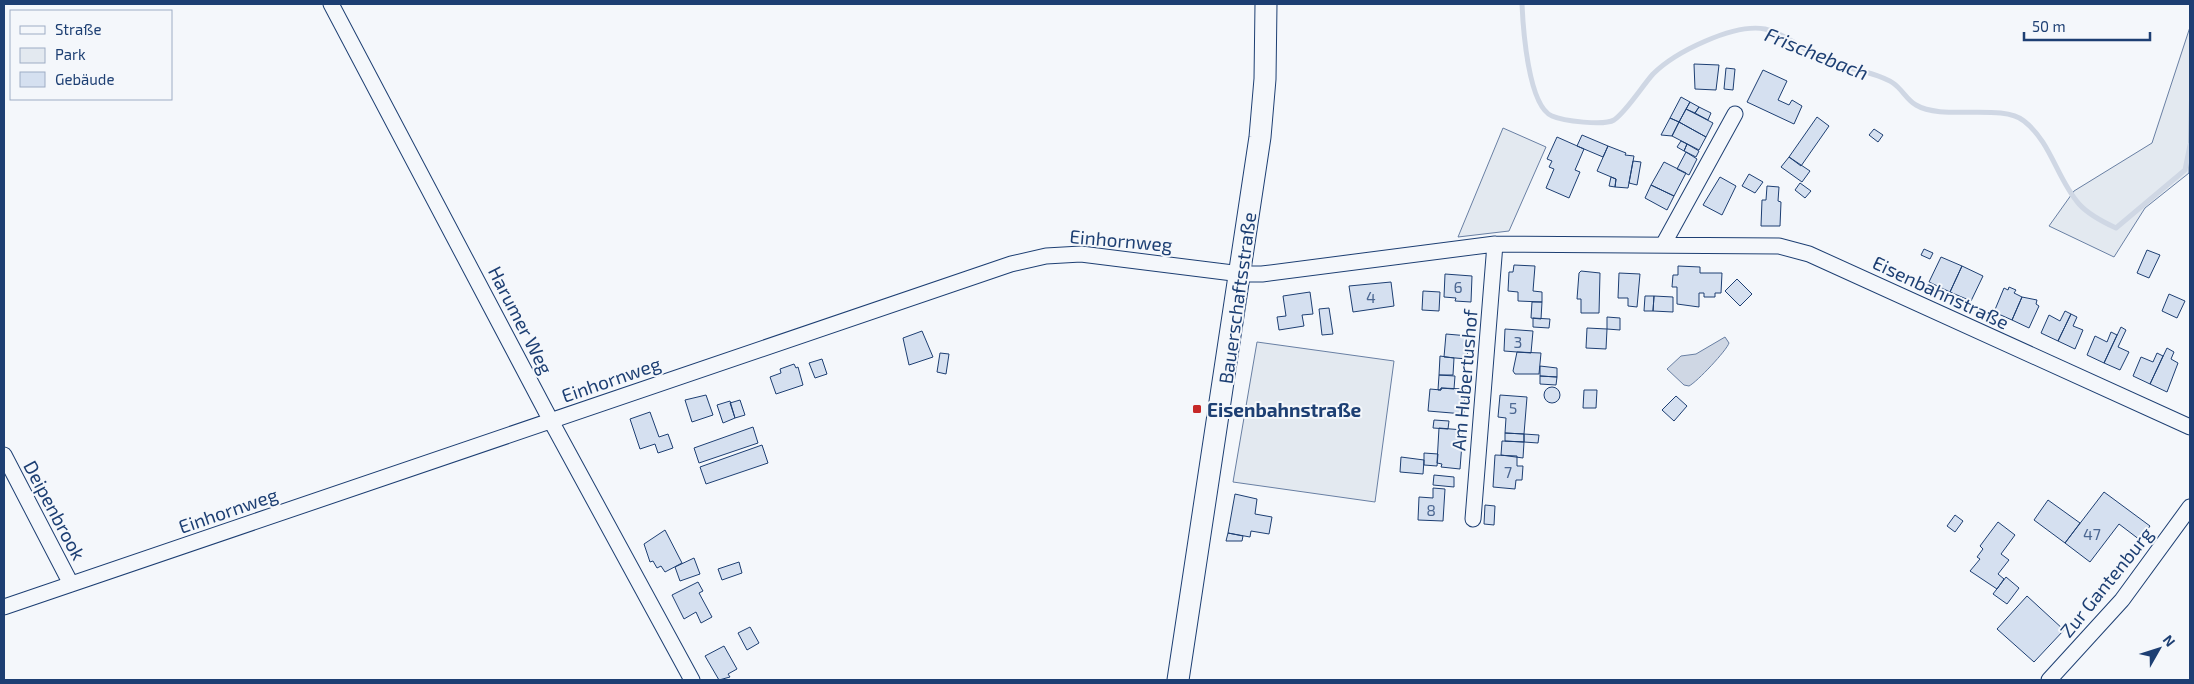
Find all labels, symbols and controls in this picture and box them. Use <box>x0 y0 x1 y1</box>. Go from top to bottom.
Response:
legend <box>10 10 172 100</box>
scale bar <box>2024 10 2150 42</box>
text: 50 m <box>2032 17 2066 35</box>
text: Straße <box>55 20 101 38</box>
water label: Frischebach <box>1762 21 1872 85</box>
text: Park <box>55 45 86 63</box>
text: Gebäude <box>55 70 114 88</box>
street label: Bauerschaftsstraße <box>1214 211 1260 385</box>
street label: Einhornweg <box>1069 224 1174 256</box>
street label: Eisenbahnstraße <box>1869 250 2013 334</box>
street label: Harumer Weg <box>484 262 558 378</box>
house number: 6 <box>1453 277 1463 296</box>
house number: 4 <box>1366 287 1376 306</box>
street label: Am Hubertushof <box>1446 308 1482 452</box>
house number: 3 <box>1514 332 1522 351</box>
street label: Einhornweg <box>558 351 664 407</box>
place label: Eisenbahnstraße <box>1207 398 1362 421</box>
house number: 5 <box>1509 398 1517 417</box>
marker: Eisenbahnstraße <box>1191 403 1203 415</box>
street label: Deipenbrook <box>19 456 91 564</box>
house number: 7 <box>1504 462 1512 481</box>
street label: Einhornweg <box>175 482 281 538</box>
house number: 8 <box>1426 500 1436 519</box>
street label: Zur Gantenburg <box>2055 522 2158 642</box>
house number: 47 <box>2083 524 2101 543</box>
north arrow <box>2134 624 2184 674</box>
text: N <box>2160 631 2179 650</box>

